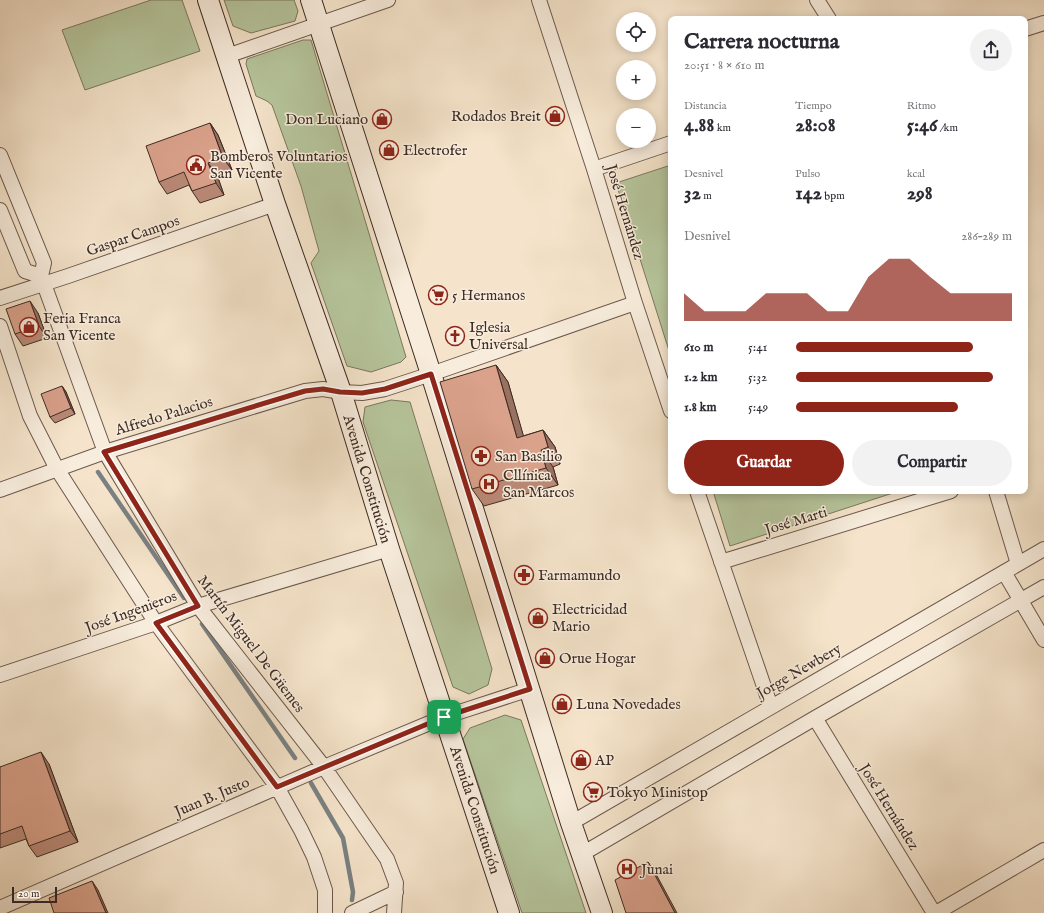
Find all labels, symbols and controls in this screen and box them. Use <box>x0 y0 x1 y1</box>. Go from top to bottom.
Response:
map controls <box>616 12 656 148</box>
button: locate <box>616 12 656 52</box>
text: Carrera nocturna <box>684 28 839 56</box>
button: share <box>970 29 1012 71</box>
text: 20:51 · 8 × 610 m <box>684 57 764 74</box>
button: + <box>616 60 656 100</box>
text: Distancia <box>684 99 726 113</box>
text: Tiempo <box>795 99 832 113</box>
text: Ritmo <box>907 99 936 113</box>
shop icon: Rodados Breit <box>544 105 566 127</box>
place label: Rodados Breit <box>451 107 541 126</box>
shop icon: Don Luciano <box>371 108 393 130</box>
button: − <box>616 108 656 148</box>
place label: Don Luciano <box>285 110 368 129</box>
text: 4.88 <box>684 113 714 138</box>
text: 28:08 <box>795 113 836 138</box>
text: 5:46 <box>907 113 937 138</box>
text: km <box>714 121 731 135</box>
text: /km <box>937 121 958 135</box>
shop icon: Electrofer <box>378 139 400 161</box>
place label: Electrofer <box>403 141 468 160</box>
place label: Bomberos Voluntarios San Vicente <box>210 147 348 183</box>
public building icon: Bomberos Voluntarios San Vicente <box>185 154 207 176</box>
street label: José Hernández <box>601 160 649 262</box>
text: Desnivel <box>684 167 723 181</box>
text: Pulso <box>795 167 820 181</box>
text: kcal <box>907 167 925 181</box>
text: 32 <box>684 181 701 206</box>
text: 142 <box>795 181 822 206</box>
text: 298 <box>907 181 933 206</box>
text: m <box>701 189 712 203</box>
text: bpm <box>822 189 845 203</box>
street label: Gaspar Campos <box>84 211 182 261</box>
text: Desnivel <box>684 228 731 245</box>
text: 286–289 m <box>961 228 1012 245</box>
supermarket icon: 5 Hermanos <box>427 284 449 306</box>
place label: 5 Hermanos <box>452 286 525 305</box>
place label: Feria Franca San Vicente <box>43 309 121 345</box>
shop icon: Feria Franca San Vicente <box>18 316 40 338</box>
place label: Iglesia Universal <box>469 318 529 354</box>
church icon: Iglesia Universal <box>444 325 466 347</box>
text: 610 m <box>684 339 713 356</box>
text: 5:41 <box>748 339 767 356</box>
text: 1.2 km <box>684 369 718 386</box>
text: 5:32 <box>748 369 767 386</box>
street label: Alfredo Palacios <box>112 392 215 440</box>
text: 1.8 km <box>684 399 717 416</box>
text: 5:49 <box>748 399 768 416</box>
street label: Avenida Constitución <box>338 411 396 546</box>
button: Guardar <box>684 440 844 486</box>
button: Compartir <box>852 440 1012 486</box>
pharmacy icon: San Basilio <box>470 445 492 467</box>
place label: San Basilio <box>495 447 562 466</box>
place label: Cllínica San Marcos <box>503 466 574 502</box>
hospital icon: Cllínica San Marcos <box>478 473 500 495</box>
street label: José Marti <box>760 502 830 540</box>
pharmacy icon: Farmamundo <box>513 564 535 586</box>
place label: Farmamundo <box>538 566 621 585</box>
street label: Martín Miguel De Güemes <box>193 571 309 717</box>
street label: José Ingenieros <box>81 587 180 638</box>
place label: Electricidad Mario <box>552 600 628 636</box>
shop icon: Electricidad Mario <box>527 607 549 629</box>
street label: Jorge Newbery <box>752 639 845 704</box>
shop icon: Orue Hogar <box>534 647 556 669</box>
place label: Orue Hogar <box>559 649 636 668</box>
shop icon: Luna Novedades <box>551 693 573 715</box>
place label: Luna Novedades <box>576 695 681 714</box>
pin <box>427 700 461 734</box>
icon: arrive <box>433 706 455 728</box>
street label: Avenida Constitución <box>445 743 505 876</box>
shop icon: AP <box>570 749 592 771</box>
place label: AP <box>594 751 614 770</box>
street label: José Hernández <box>854 758 923 854</box>
street label: Juan B. Justo <box>170 773 252 822</box>
supermarket icon: Tokyo Ministop <box>582 781 604 803</box>
place label: Tokyo Ministop <box>607 783 708 802</box>
hospital icon: Junai <box>616 858 638 880</box>
place label: Junai <box>639 860 673 879</box>
scale bar <box>12 885 57 904</box>
text: 20 m <box>18 887 39 901</box>

